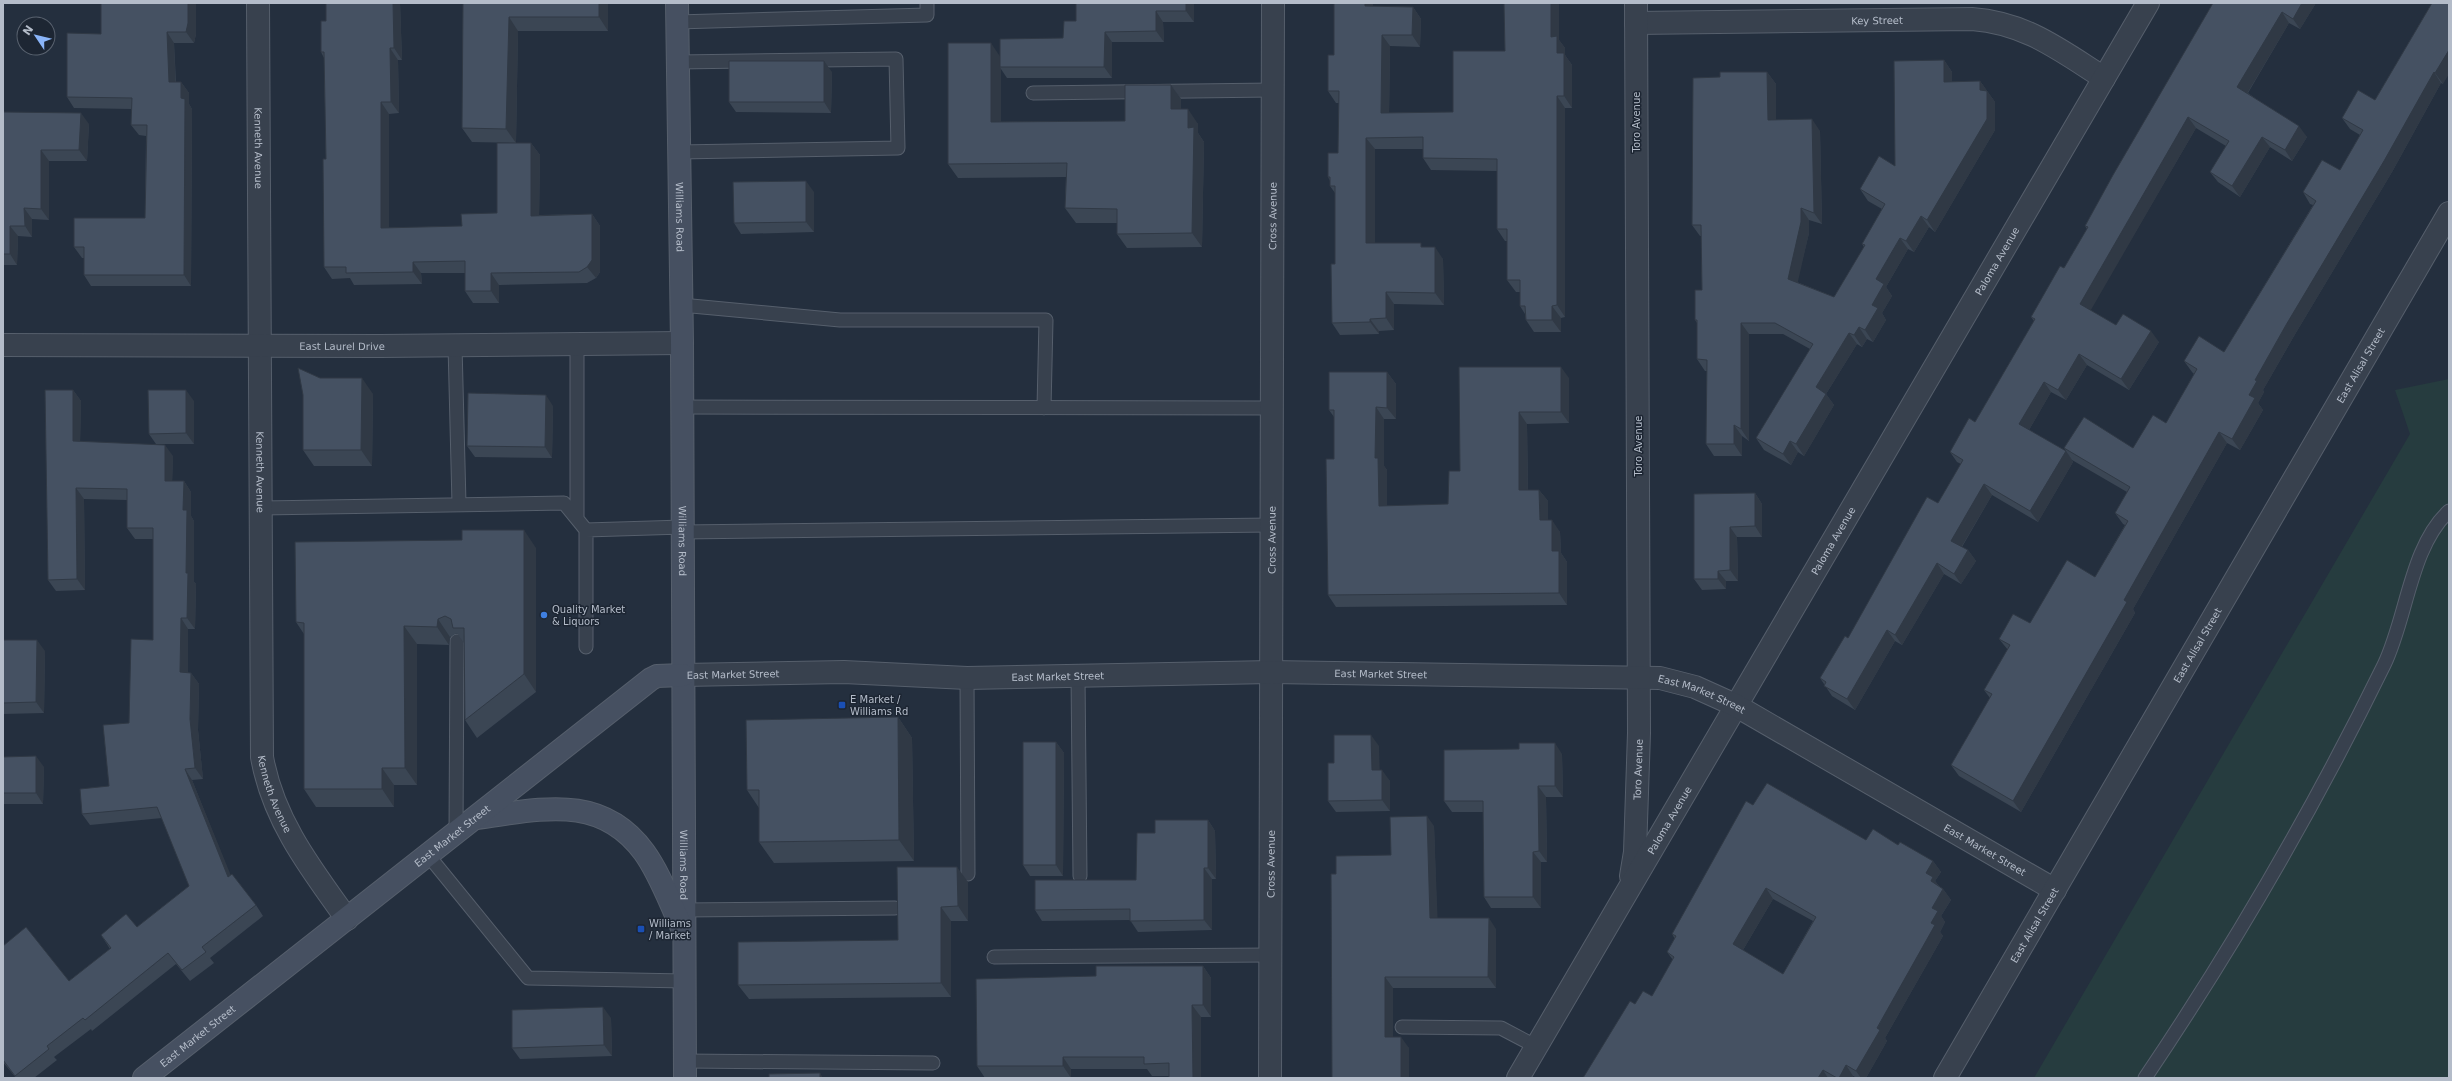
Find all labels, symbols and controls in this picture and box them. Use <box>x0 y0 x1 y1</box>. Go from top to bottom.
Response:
street label: Key Street <box>1851 14 1903 26</box>
north arrow <box>16 16 56 56</box>
text: N <box>20 23 36 38</box>
street label: Toro Avenue <box>1631 92 1642 153</box>
street label: Kenneth Avenue <box>253 107 264 189</box>
street label: Williams Road <box>674 182 686 252</box>
street label: Cross Avenue <box>1267 182 1278 250</box>
street label: Paloma Avenue <box>1973 225 2021 297</box>
street label: East Alisal Street <box>2334 326 2387 405</box>
street label: East Laurel Drive <box>299 340 385 352</box>
street label: Toro Avenue <box>1633 416 1644 477</box>
street label: Kenneth Avenue <box>255 431 266 513</box>
street label: Paloma Avenue <box>1809 505 1857 576</box>
street label: Williams Road <box>677 506 688 576</box>
street label: Cross Avenue <box>1266 506 1277 574</box>
place label: Quality Market & Liquors <box>552 604 625 627</box>
street label: East Alisal Street <box>2171 606 2223 685</box>
marker: Quality Market & Liquors <box>539 610 549 620</box>
street label: East Market Street <box>1334 667 1427 680</box>
street label: East Market Street <box>686 668 780 680</box>
street label: East Market Street <box>1011 670 1104 683</box>
street label: East Market Street <box>1657 672 1747 715</box>
place label: E Market / Williams Rd <box>850 694 908 717</box>
marker: E Market / Williams Rd <box>837 700 847 710</box>
street label: Toro Avenue <box>1631 739 1644 801</box>
street label: Kenneth Avenue <box>256 754 294 834</box>
street label: Paloma Avenue <box>1645 784 1693 856</box>
street label: East Market Street <box>412 802 492 869</box>
street label: East Market Street <box>1942 822 2028 878</box>
street label: Williams Road <box>678 830 690 900</box>
street label: Cross Avenue <box>1265 830 1276 898</box>
street label: East Alisal Street <box>2008 886 2060 965</box>
place label: Williams / Market <box>649 918 691 941</box>
marker: Williams / Market <box>636 924 646 934</box>
street label: East Market Street <box>158 1003 237 1069</box>

